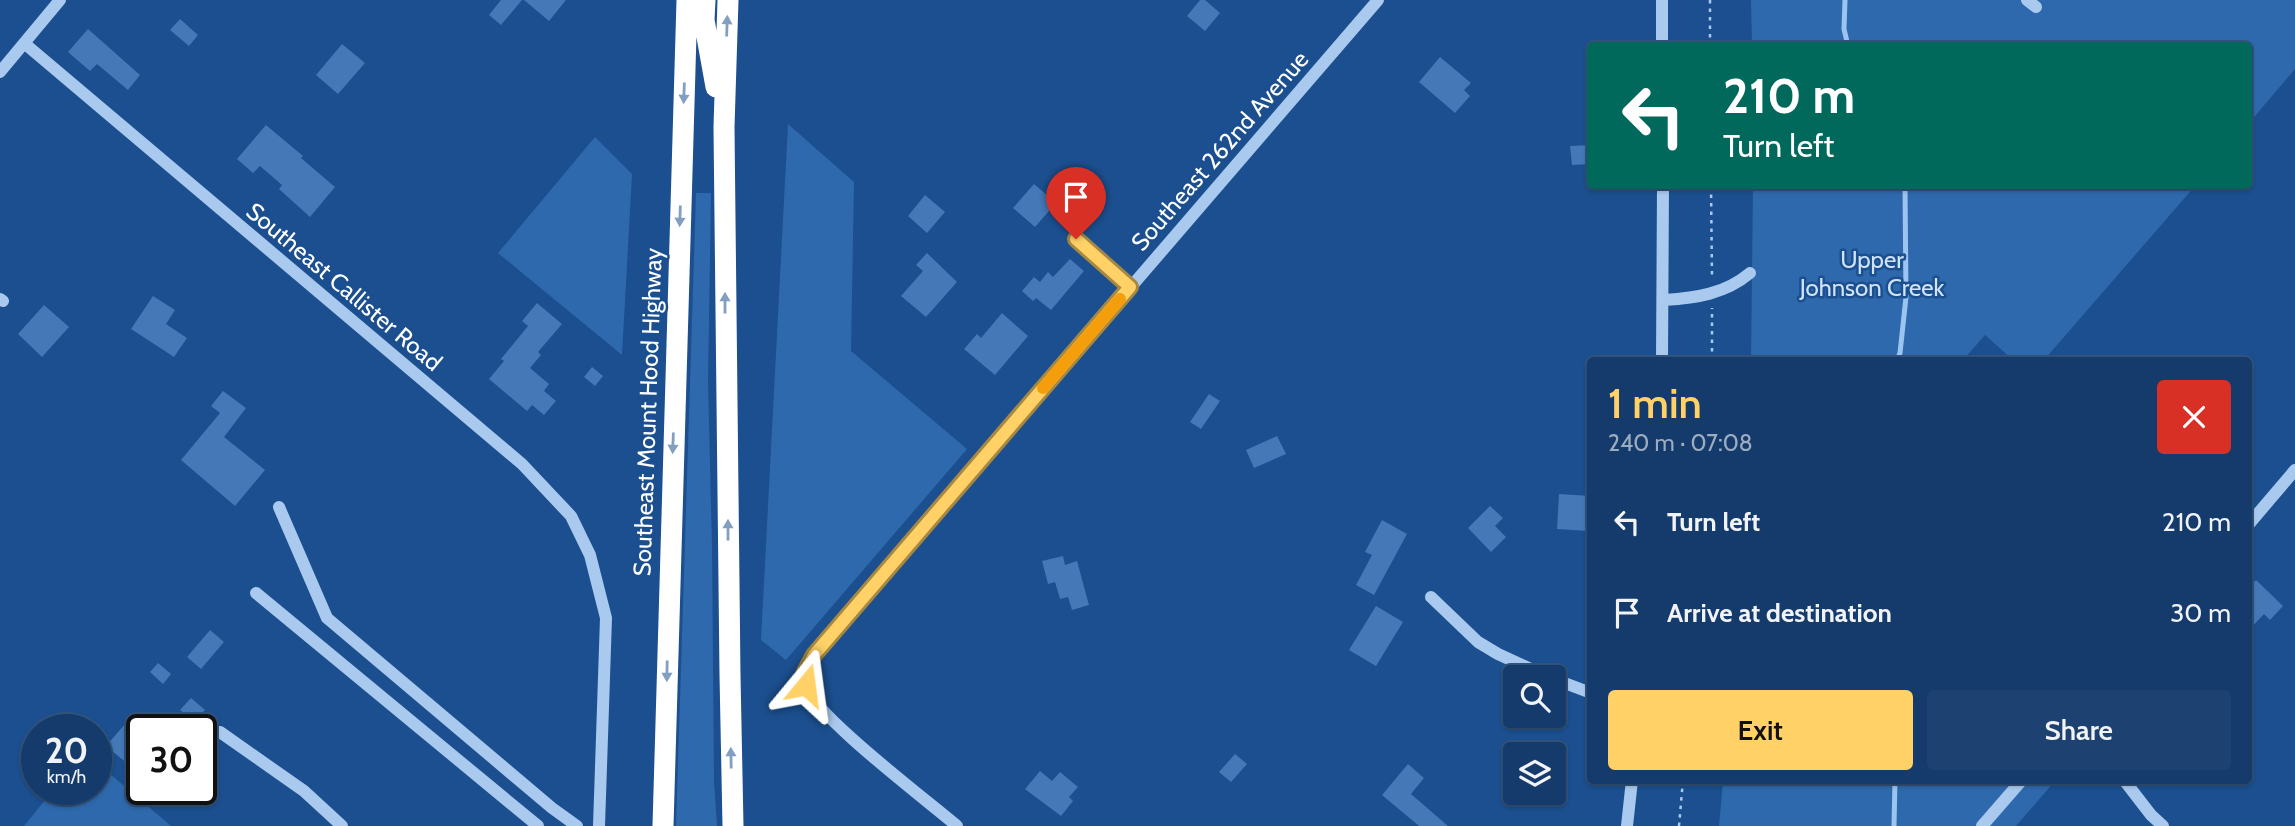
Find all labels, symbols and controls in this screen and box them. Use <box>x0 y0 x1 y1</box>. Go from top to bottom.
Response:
one-way arrow <box>722 15 733 37</box>
street label: Southeast 262nd Avenue <box>1125 45 1314 256</box>
text: 210 m <box>1723 66 1855 125</box>
icon: left <box>1608 70 1699 161</box>
one-way arrow <box>678 82 690 104</box>
text: Turn left <box>1723 126 1834 165</box>
pin <box>1046 167 1106 239</box>
icon: arrive <box>1057 178 1095 216</box>
street label: Southeast Callister Road <box>241 196 448 377</box>
one-way arrow <box>675 205 686 227</box>
park label: Upper Johnson Creek <box>1799 245 1945 302</box>
street label: Southeast Mount Hood Highway <box>627 247 668 577</box>
one-way arrow <box>719 292 731 314</box>
text: 1 min <box>1608 377 1702 429</box>
button: close <box>2157 380 2231 454</box>
text: 240 m · 07:08 <box>1608 429 1753 457</box>
one-way arrow <box>668 433 679 455</box>
icon: left <box>1608 503 1646 541</box>
text: Turn left <box>1667 506 1760 538</box>
text: 210 m <box>2162 506 2231 538</box>
one-way arrow <box>722 519 734 541</box>
icon: arrive <box>1608 594 1646 632</box>
text: Arrive at destination <box>1667 597 1892 629</box>
text: 30 m <box>2170 597 2231 629</box>
position arrow <box>769 648 843 722</box>
one-way arrow <box>662 660 673 682</box>
map controls <box>1503 665 1566 805</box>
button: search <box>1503 665 1566 728</box>
button: Exit <box>1608 690 1913 770</box>
button: Share <box>1927 690 2231 770</box>
speed limit sign: 30 <box>126 714 217 805</box>
text: 20 <box>45 729 88 772</box>
button: layers <box>1503 742 1566 805</box>
one-way arrow <box>725 747 737 769</box>
text: km/h <box>47 766 86 788</box>

